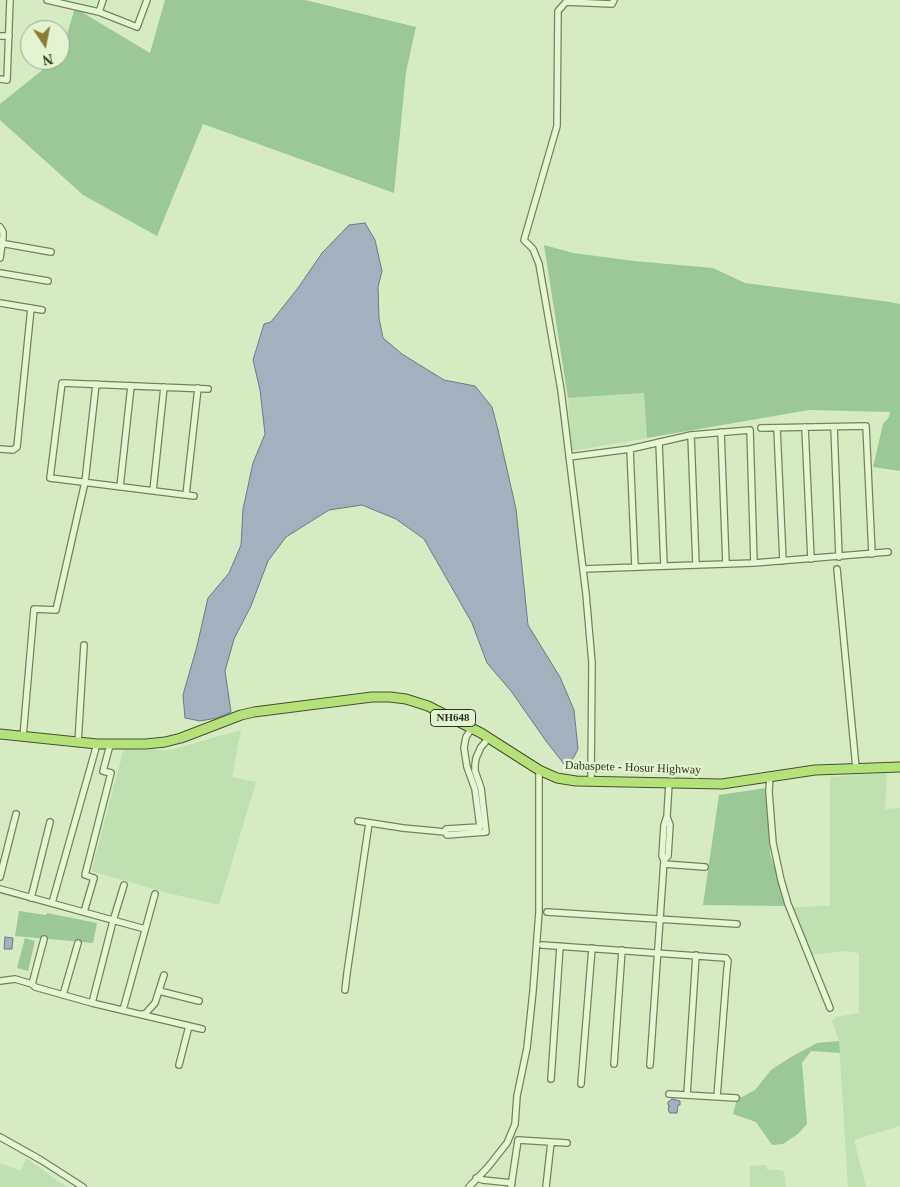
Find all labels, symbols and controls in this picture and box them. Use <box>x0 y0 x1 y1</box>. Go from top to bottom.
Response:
north arrow <box>20 20 70 70</box>
text: N <box>41 51 54 68</box>
road number: NH648 <box>430 710 476 726</box>
street label: Dabaspete - Hosur Highway <box>565 758 701 778</box>

